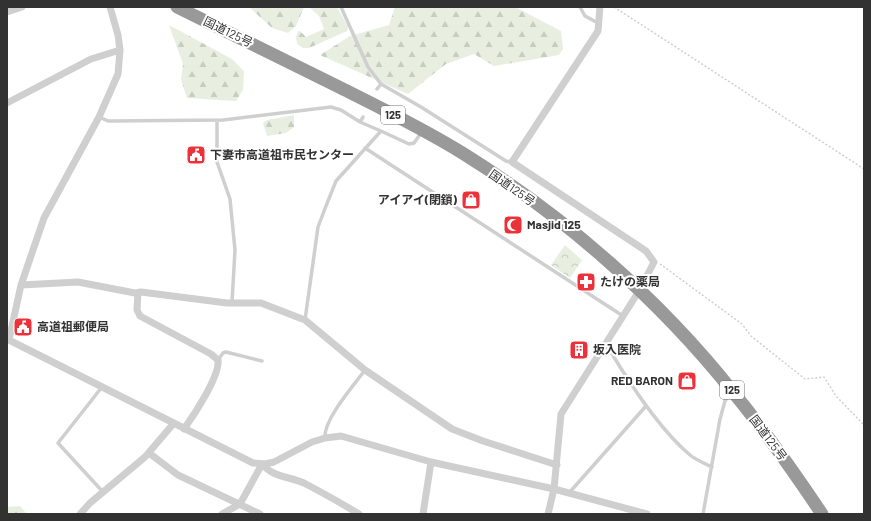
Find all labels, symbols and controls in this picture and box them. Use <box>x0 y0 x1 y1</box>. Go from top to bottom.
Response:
street label: 国道125号 <box>202 13 255 49</box>
road number: 125 <box>381 106 405 124</box>
public building icon: 下妻市高道祖市民センター <box>185 144 207 166</box>
place label: 下妻市高道祖市民センター <box>210 147 354 161</box>
street label: 国道125号 <box>487 166 538 208</box>
shop icon: アイアイ(閉鎖) <box>460 189 482 211</box>
place label: アイアイ(閉鎖) <box>378 192 458 206</box>
mosque icon: Masjid 125 <box>502 214 524 236</box>
place label: Masjid 125 <box>527 217 581 231</box>
pharmacy icon: たけの薬局 <box>575 271 597 293</box>
place label: たけの薬局 <box>600 274 660 288</box>
public building icon: 高道祖郵便局 <box>12 316 34 338</box>
place label: 高道祖郵便局 <box>37 319 109 333</box>
building icon: 坂入医院 <box>568 339 590 361</box>
place label: 坂入医院 <box>593 342 641 356</box>
shop icon: RED BARON <box>676 370 698 392</box>
place label: RED BARON <box>611 373 673 387</box>
road number: 125 <box>720 381 744 399</box>
street label: 国道125号 <box>747 412 790 463</box>

